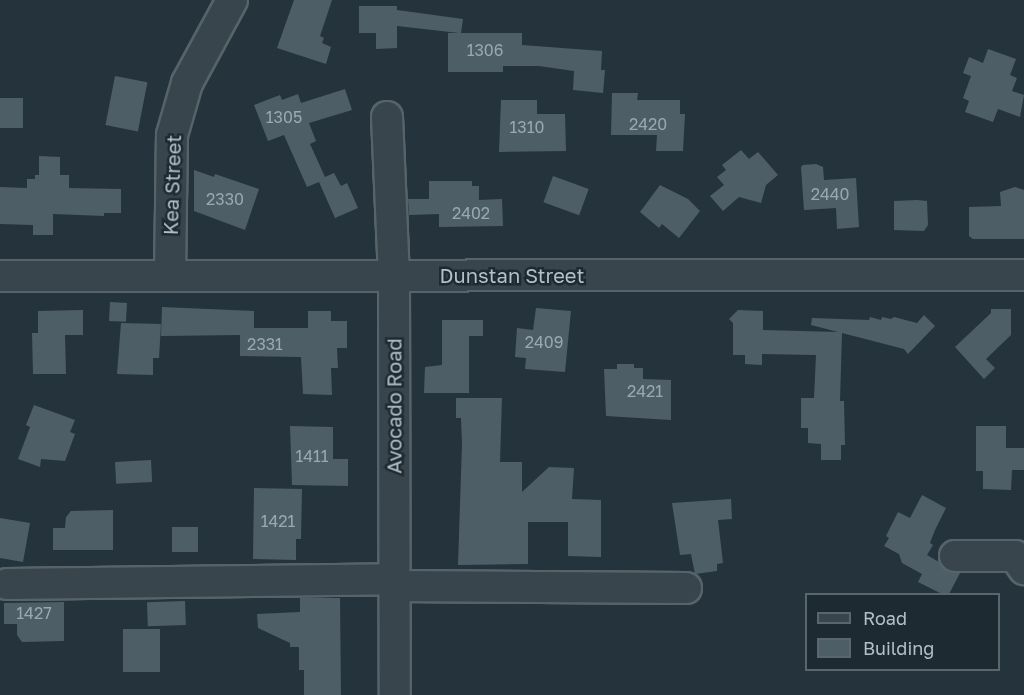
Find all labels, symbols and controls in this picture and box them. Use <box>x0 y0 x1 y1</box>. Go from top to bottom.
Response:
house number: 1306 <box>467 40 503 60</box>
house number: 1305 <box>266 107 302 127</box>
house number: 2420 <box>629 114 667 134</box>
house number: 1310 <box>510 117 544 137</box>
street label: Kea Street <box>158 134 186 236</box>
house number: 2440 <box>811 184 849 204</box>
house number: 2330 <box>206 189 244 209</box>
house number: 2402 <box>452 203 490 223</box>
street label: Dunstan Street <box>440 263 584 287</box>
house number: 2409 <box>525 332 563 352</box>
house number: 2331 <box>247 334 283 354</box>
street label: Avocado Road <box>382 338 406 474</box>
house number: 2421 <box>627 381 663 401</box>
house number: 1411 <box>295 446 329 466</box>
house number: 1421 <box>261 511 295 531</box>
legend <box>805 593 1000 671</box>
house number: 1427 <box>16 603 52 623</box>
text: Road <box>863 607 907 629</box>
text: Building <box>863 637 934 659</box>

